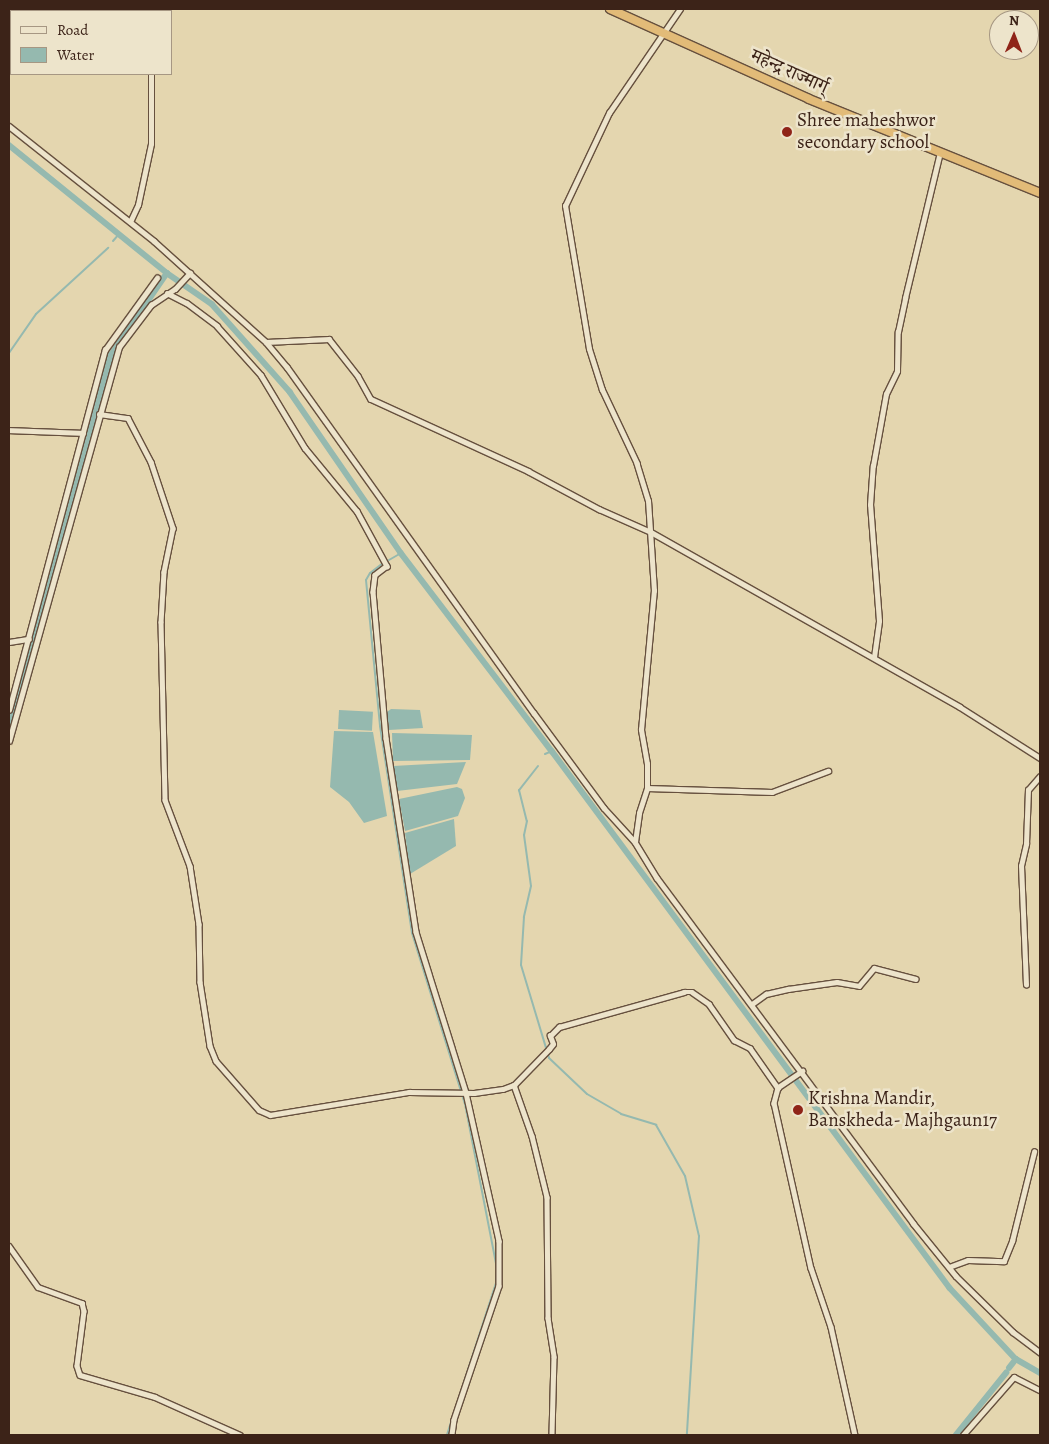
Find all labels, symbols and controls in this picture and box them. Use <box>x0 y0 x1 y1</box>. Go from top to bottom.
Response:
legend <box>10 10 172 75</box>
north arrow <box>989 10 1039 60</box>
text: N <box>1009 11 1020 30</box>
text: Road <box>57 20 88 40</box>
text: Water <box>57 45 94 65</box>
street label: महेन्द्र राज्मार्ग् <box>747 45 831 99</box>
place label: Shree maheshwor secondary school <box>797 110 935 154</box>
marker: Shree maheshwor secondary school <box>781 126 793 138</box>
place label: Krishna Mandir, Banskheda- Majhgaun17 <box>808 1088 997 1132</box>
marker: Krishna Mandir, Banskheda- Majhgaun17 <box>792 1104 804 1116</box>

